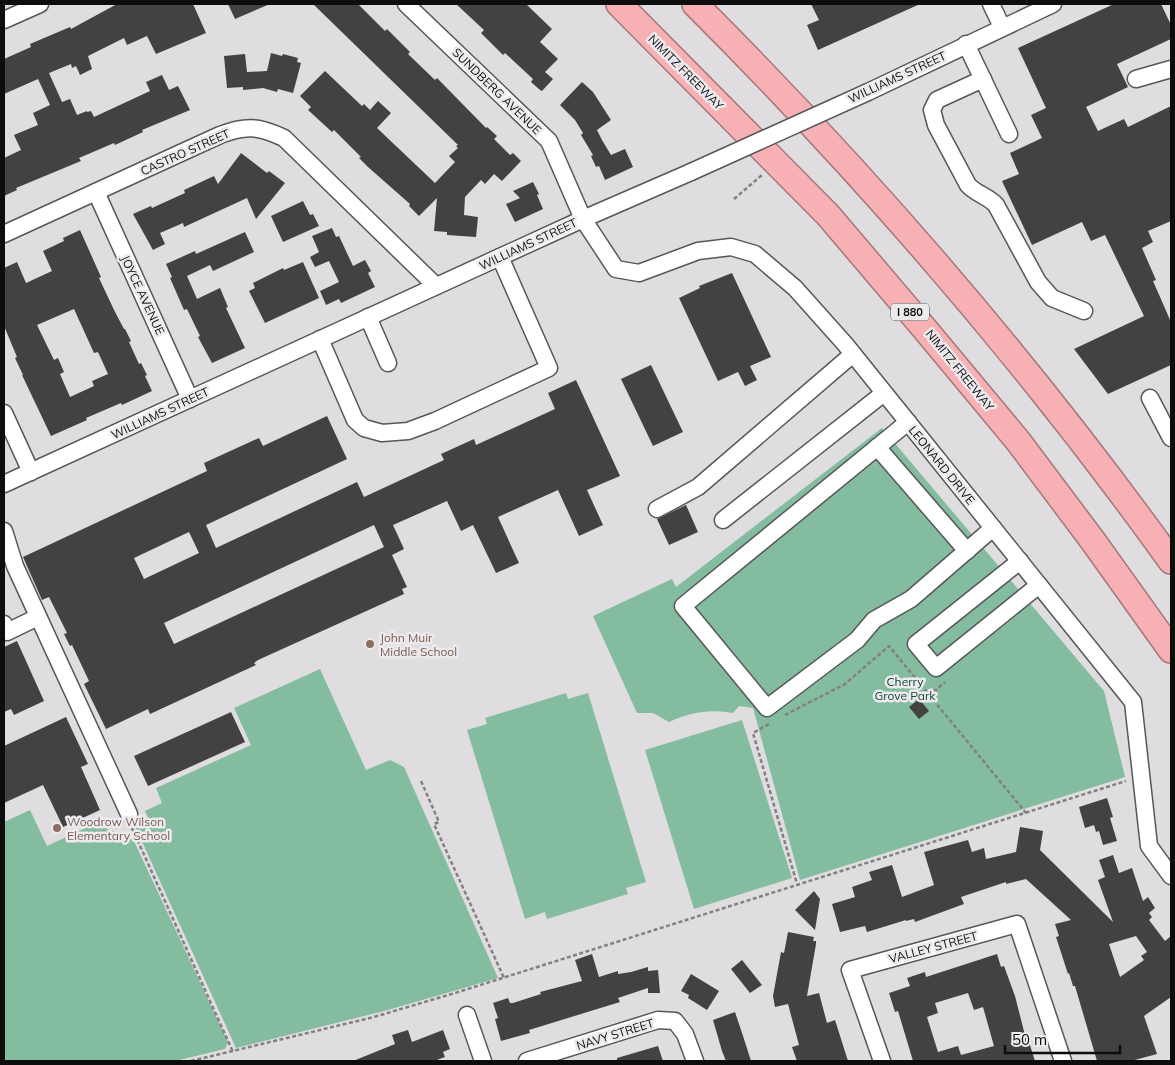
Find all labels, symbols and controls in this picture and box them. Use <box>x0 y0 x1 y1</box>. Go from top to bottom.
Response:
street label: NIMITZ FREEWAY <box>645 31 727 113</box>
street label: SUNDBERG AVENUE <box>449 45 545 137</box>
street label: WILLIAMS STREET <box>846 47 949 106</box>
street label: CASTRO STREET <box>138 125 233 178</box>
street label: WILLIAMS STREET <box>477 214 580 273</box>
street label: JOYCE AVENUE <box>118 253 168 337</box>
road number: I 880 <box>891 304 929 320</box>
street label: NIMITZ FREEWAY <box>923 326 998 414</box>
street label: WILLIAMS STREET <box>109 383 212 442</box>
street label: LEONARD DRIVE <box>906 423 978 507</box>
place label: John Muir Middle School <box>380 630 457 659</box>
marker: John Muir Middle School <box>364 638 376 650</box>
park label: Cherry Grove Park <box>874 674 936 703</box>
place label: Woodrow Wilson Elementary School <box>67 814 170 843</box>
marker: Woodrow Wilson Elementary School <box>51 822 63 834</box>
street label: VALLEY STREET <box>887 928 980 966</box>
street label: NAVY STREET <box>575 1015 656 1053</box>
scale bar <box>1005 1022 1120 1054</box>
text: 50 m <box>1012 1030 1047 1049</box>

